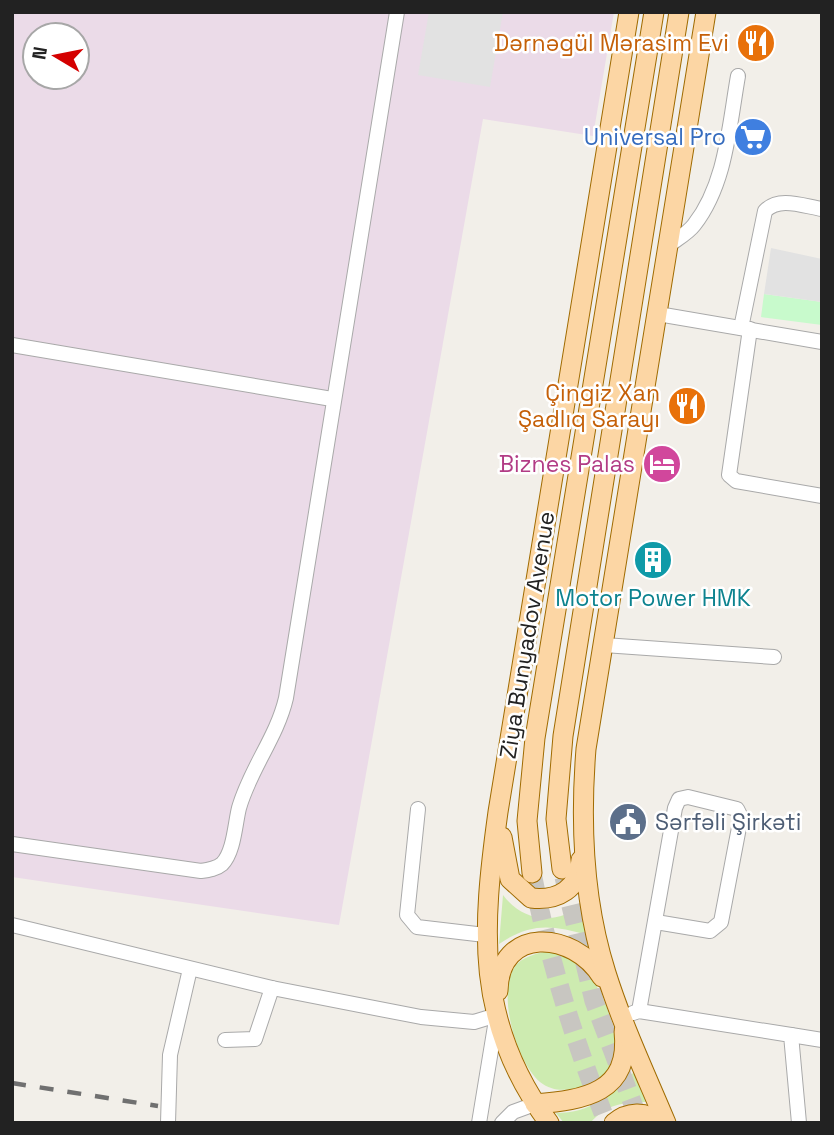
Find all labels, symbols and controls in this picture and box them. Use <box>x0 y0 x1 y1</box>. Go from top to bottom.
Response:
north arrow <box>21 21 91 91</box>
restaurant icon: Dərnəgül Mərasim Evi <box>735 22 777 64</box>
place label: Dərnəgül Mərasim Evi <box>494 28 729 58</box>
text: N <box>26 45 53 62</box>
supermarket icon: Universal Pro <box>732 116 774 158</box>
place label: Universal Pro <box>584 122 726 152</box>
place label: Çingiz Xan Şadlıq Sarayı <box>518 378 660 434</box>
restaurant icon: Çingiz Xan Şadlıq Sarayı <box>666 385 708 427</box>
hotel icon: Biznes Palas <box>641 443 683 485</box>
place label: Biznes Palas <box>499 449 635 479</box>
street label: Ziya Bunyadov Avenue <box>493 509 561 761</box>
building icon: Motor Power HMK <box>632 539 674 581</box>
place label: Motor Power HMK <box>555 583 751 613</box>
public building icon: Sərfəli Şirkəti <box>607 801 649 843</box>
place label: Sərfəli Şirkəti <box>655 807 801 837</box>

